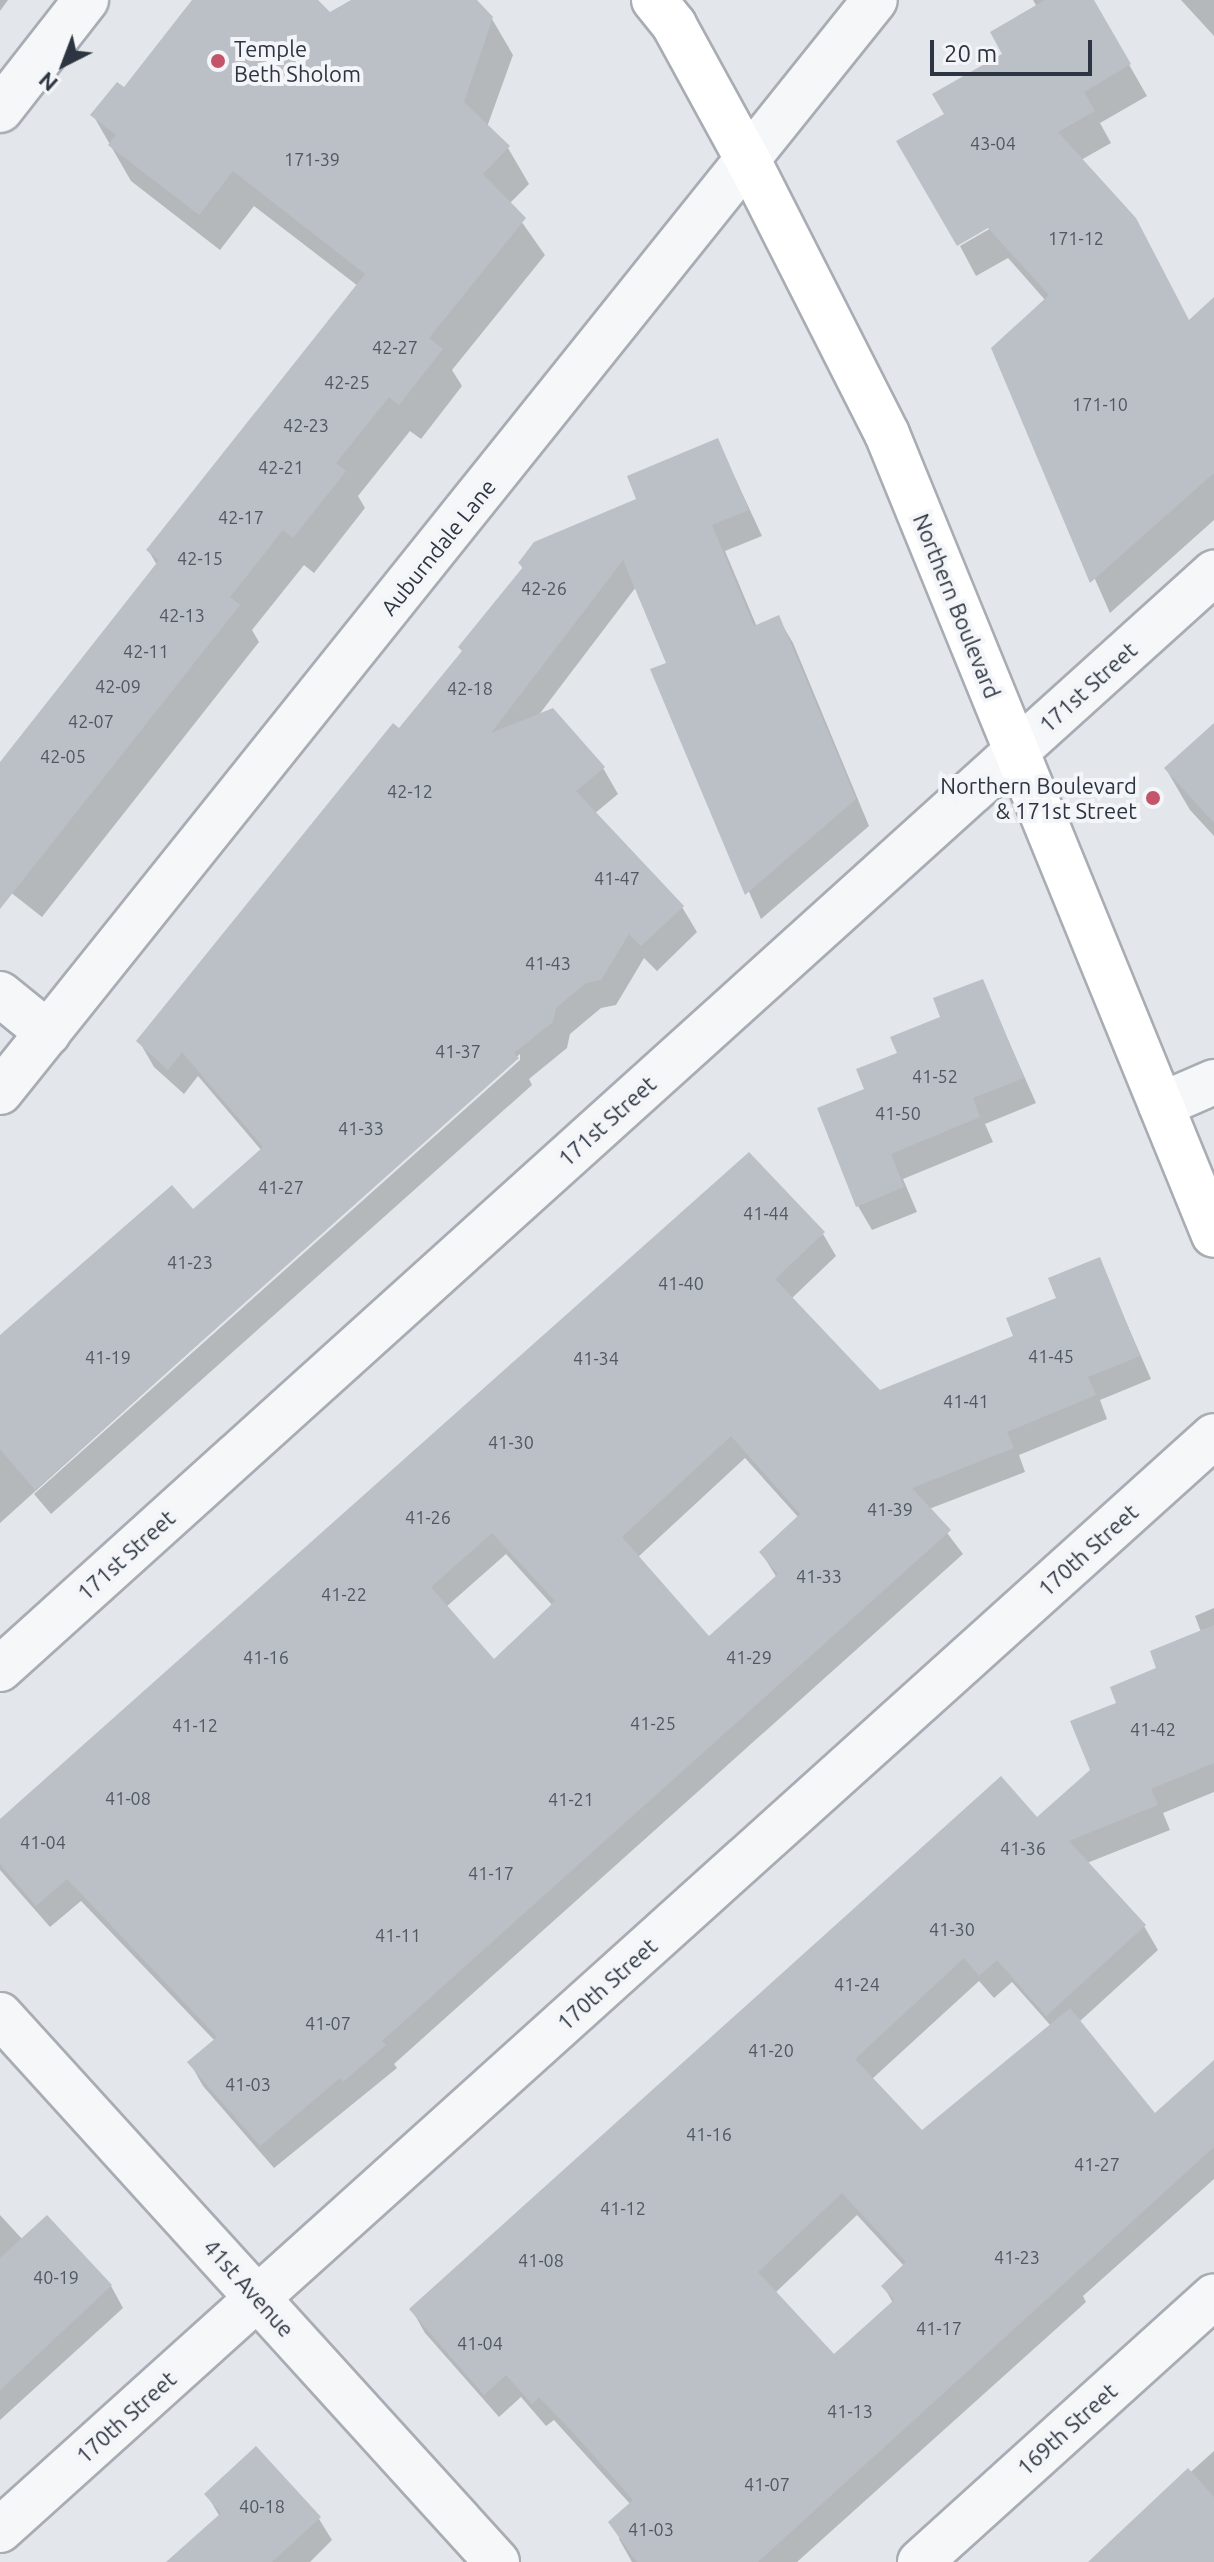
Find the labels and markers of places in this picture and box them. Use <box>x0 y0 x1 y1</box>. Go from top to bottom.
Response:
place label: Temple Beth Sholom <box>234 35 361 86</box>
marker: Temple Beth Sholom <box>209 52 227 70</box>
place label: Northern Boulevard & 171st Street <box>940 772 1137 824</box>
marker: Northern Boulevard & 171st Street <box>1144 789 1162 807</box>

